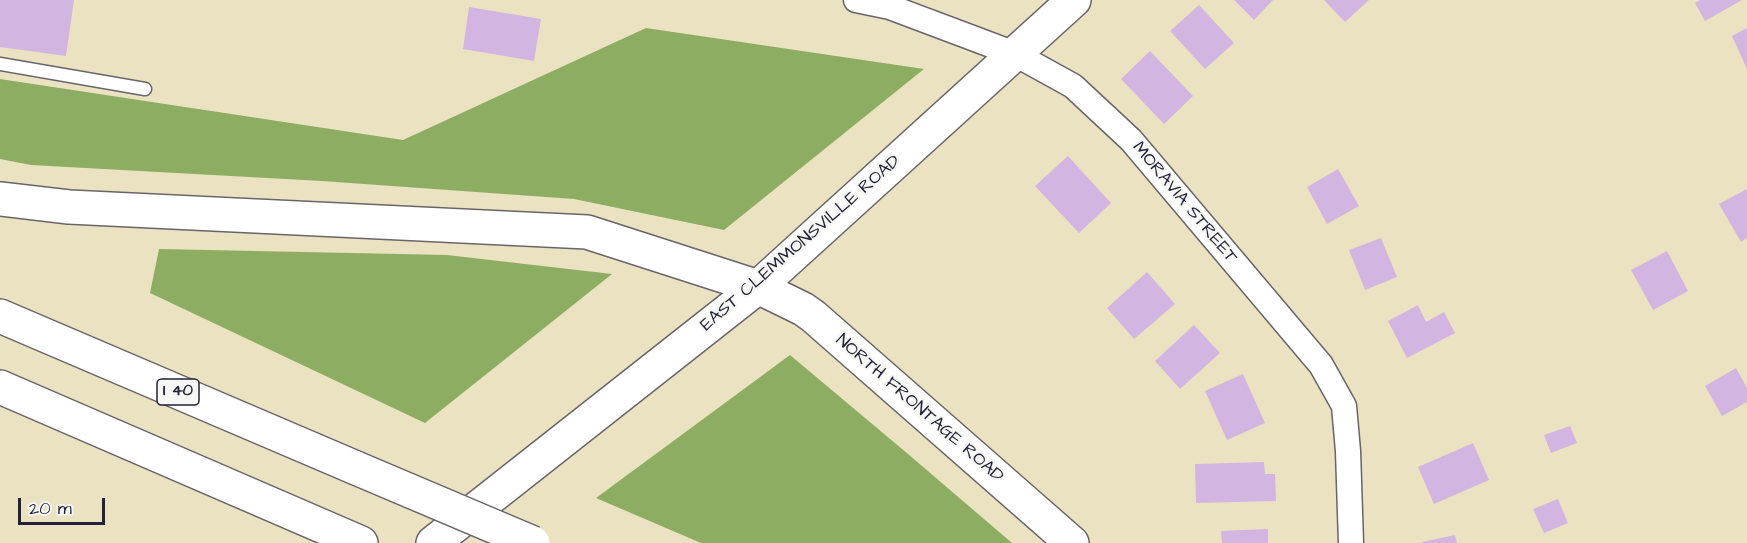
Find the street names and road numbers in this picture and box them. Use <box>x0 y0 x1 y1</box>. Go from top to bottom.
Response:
street label: MORAVIA STREET <box>1127 138 1241 268</box>
street label: EAST CLEMMONSVILLE ROAD <box>697 151 905 337</box>
street label: NORTH FRONTAGE ROAD <box>831 330 1007 488</box>
road number: I 40 <box>157 379 199 405</box>

